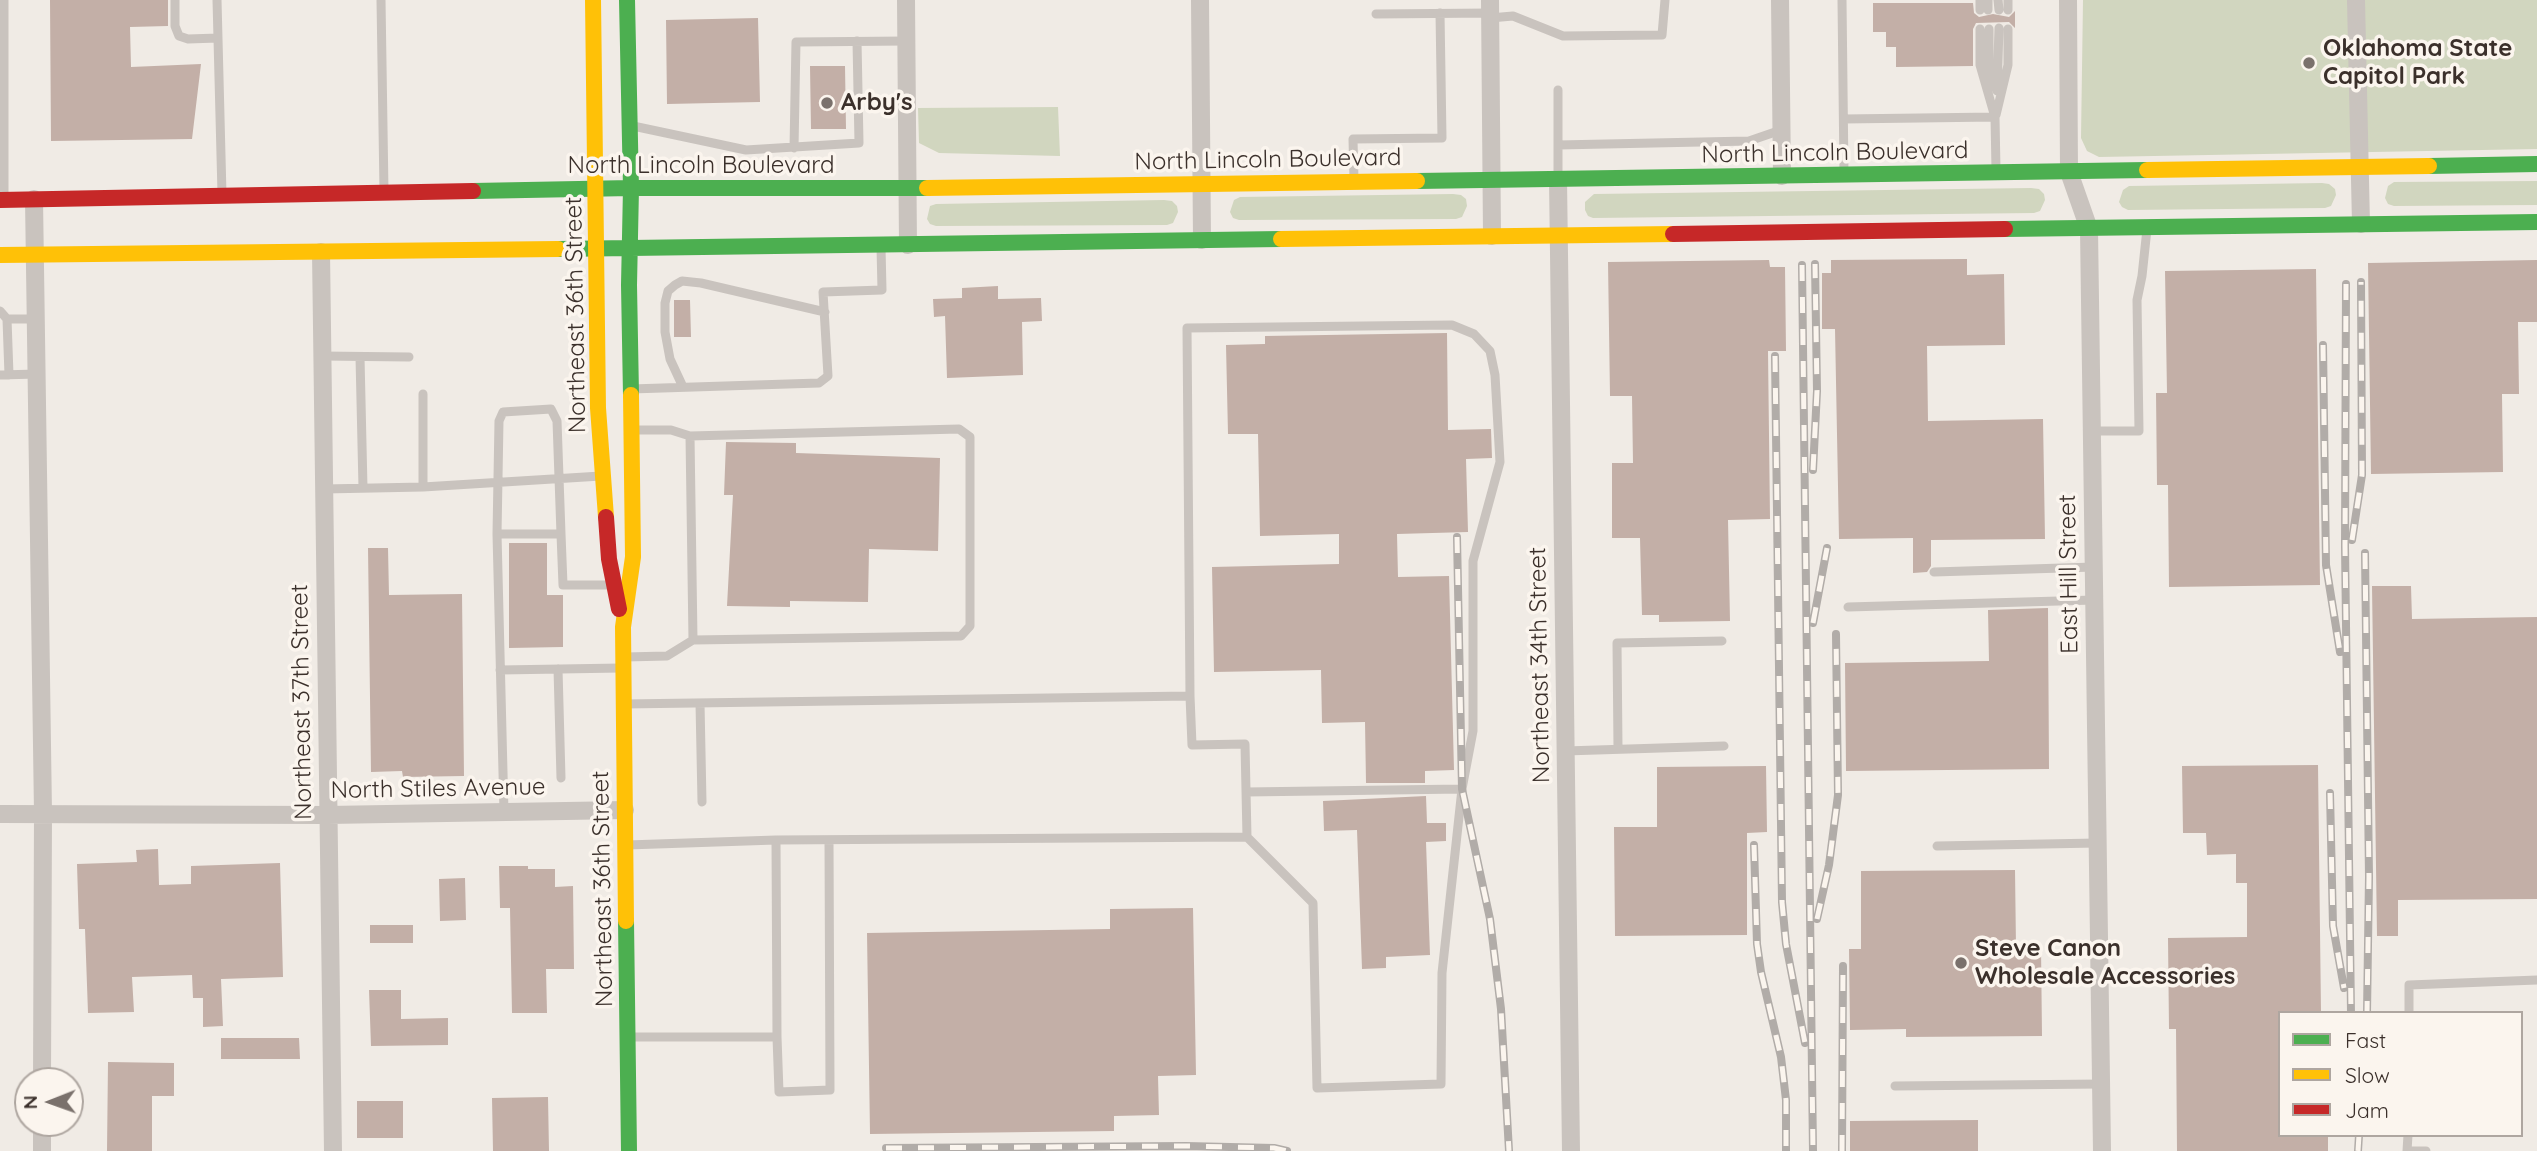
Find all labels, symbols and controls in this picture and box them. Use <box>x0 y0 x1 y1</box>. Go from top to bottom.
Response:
place label: Oklahoma State Capitol Park <box>2323 35 2512 91</box>
marker: Oklahoma State Capitol Park <box>2301 55 2317 71</box>
place label: Arby's <box>841 89 913 117</box>
marker: Arby's <box>819 95 835 111</box>
street label: North Lincoln Boulevard <box>1701 136 1969 170</box>
street label: North Lincoln Boulevard <box>1134 143 1402 177</box>
street label: North Lincoln Boulevard <box>567 152 835 180</box>
street label: Northeast 36th Street <box>560 197 592 433</box>
street label: East Hill Street <box>2053 494 2085 654</box>
street label: Northeast 34th Street <box>1524 547 1556 783</box>
street label: Northeast 37th Street <box>286 584 318 820</box>
street label: Northeast 36th Street <box>587 771 619 1007</box>
street label: North Stiles Avenue <box>330 773 546 805</box>
place label: Steve Canon Wholesale Accessories <box>1975 935 2235 991</box>
marker: Steve Canon Wholesale Accessories <box>1953 955 1969 971</box>
legend <box>2278 1011 2523 1137</box>
text: Fast <box>2345 1027 2386 1053</box>
text: Slow <box>2345 1062 2390 1088</box>
north arrow <box>14 1067 84 1137</box>
text: N <box>18 1095 42 1110</box>
text: Jam <box>2345 1097 2389 1123</box>

